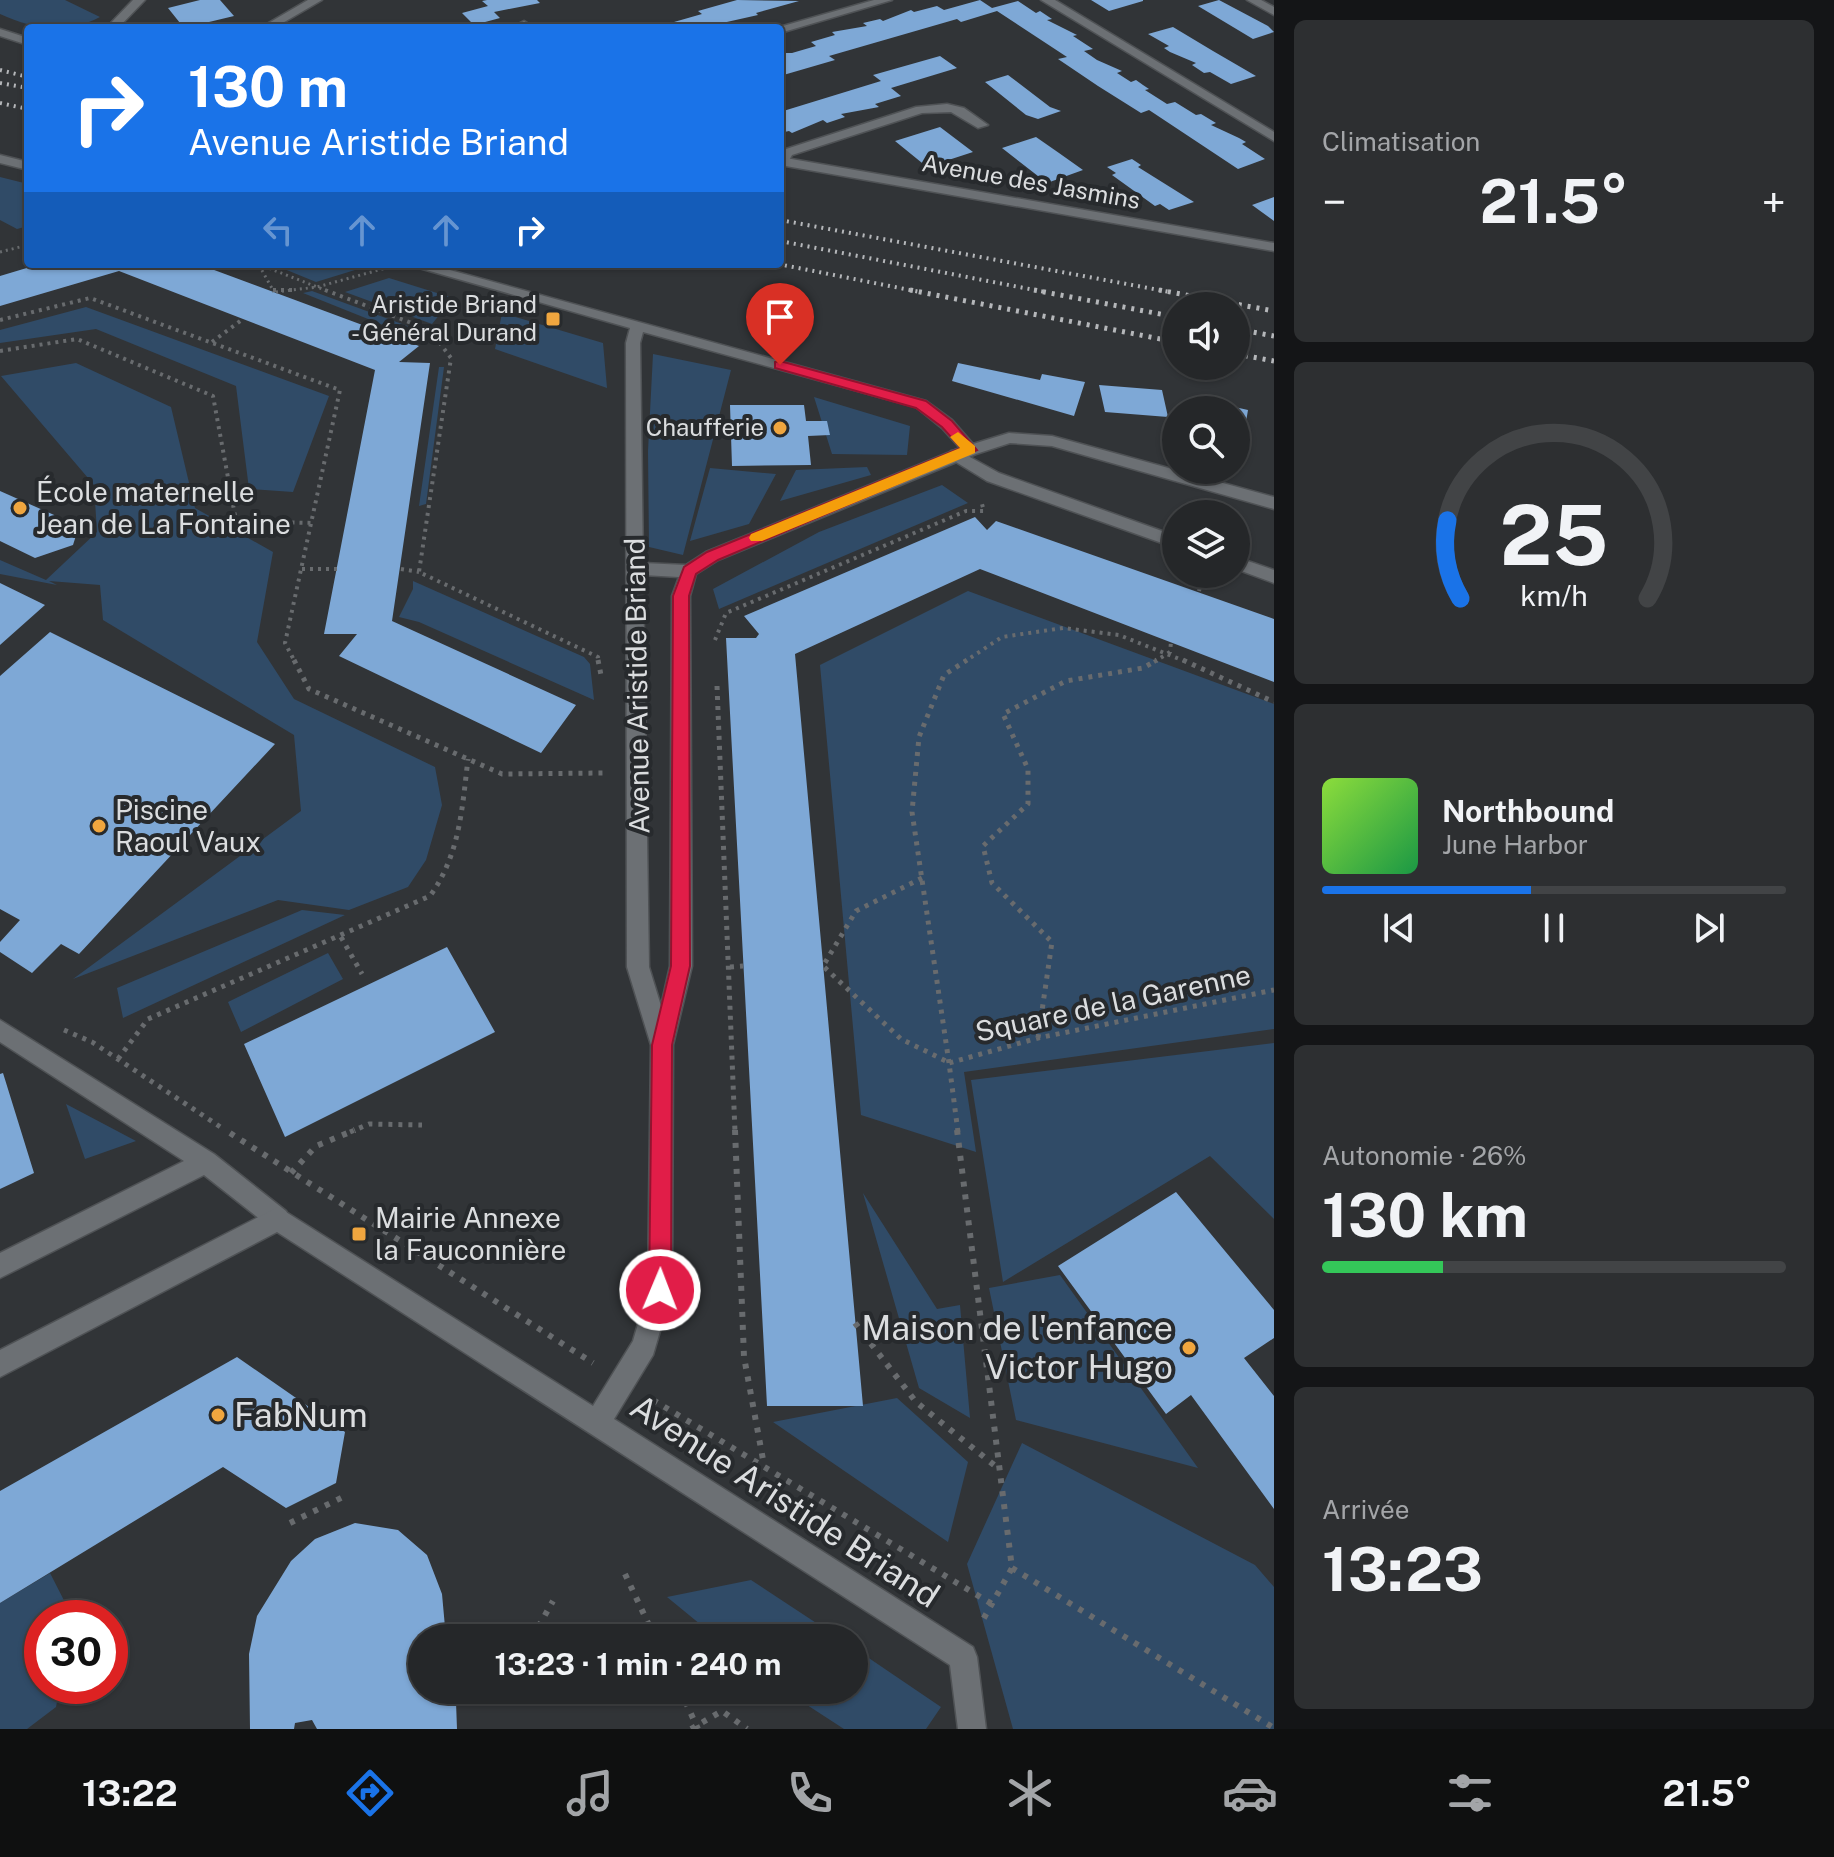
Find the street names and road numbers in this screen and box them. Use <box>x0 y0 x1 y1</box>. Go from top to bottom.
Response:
street label: Avenue des Jasmins <box>920 148 1142 214</box>
street label: Avenue Aristide Briand <box>617 538 656 834</box>
street label: Square de la Garenne <box>972 957 1254 1048</box>
street label: Avenue Aristide Briand <box>623 1386 947 1616</box>

